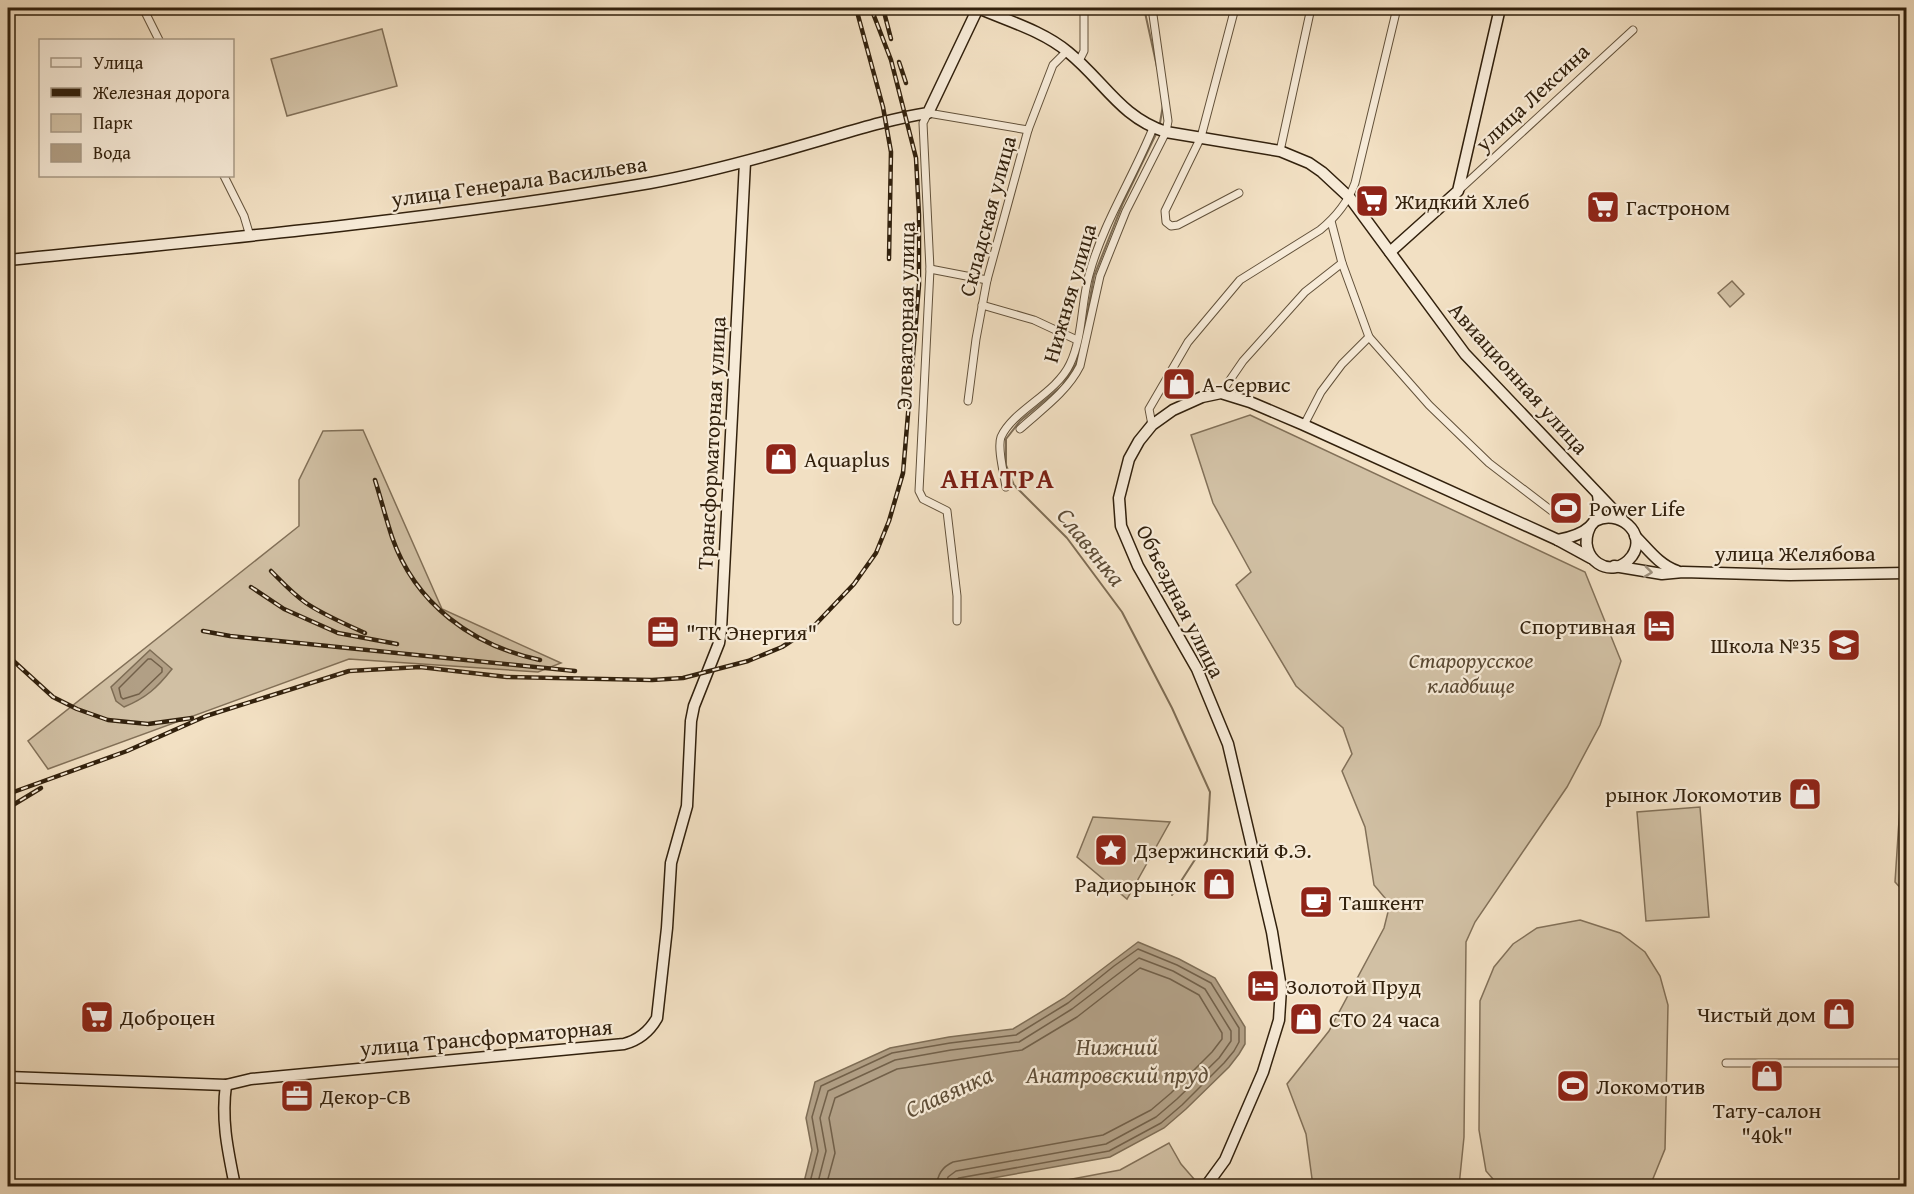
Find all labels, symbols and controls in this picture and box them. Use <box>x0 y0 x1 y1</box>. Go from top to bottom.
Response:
street label: улица Лексина <box>1467 35 1597 159</box>
legend <box>39 39 234 177</box>
text: Улица <box>93 49 144 76</box>
text: Железная дорога <box>92 79 230 106</box>
text: Парк <box>93 109 133 136</box>
street label: Складская улица <box>950 132 1024 300</box>
text: Вода <box>93 139 131 166</box>
street label: улица Генерала Васильева <box>388 147 649 215</box>
supermarket icon: Жидкий Хлеб <box>1354 183 1390 219</box>
place label: Жидкий Хлеб <box>1394 185 1529 217</box>
supermarket icon: Гастроном <box>1585 189 1621 225</box>
place label: Гастроном <box>1626 191 1731 223</box>
street label: Нижняя улица <box>1034 219 1104 366</box>
street label: Элеваторная улица <box>887 221 923 411</box>
street label: Авиационная улица <box>1442 295 1597 462</box>
street label: Трансформаторная улица <box>688 315 734 570</box>
shop icon: А-Сервис <box>1161 366 1197 402</box>
place label: А-Сервис <box>1202 368 1291 400</box>
shop icon: Aquaplus <box>763 441 799 477</box>
place label: Aquaplus <box>804 443 890 475</box>
district label: АНАТРА <box>941 457 1055 498</box>
sports icon: Power Life <box>1548 490 1584 526</box>
place label: Power Life <box>1589 492 1685 524</box>
water label: Славянка <box>1049 500 1134 594</box>
street label: Объездная улица <box>1129 519 1234 684</box>
street label: улица Желябова <box>1713 537 1876 569</box>
one-way arrow <box>1644 566 1653 578</box>
hotel icon: Спортивная <box>1641 608 1677 644</box>
place label: Спортивная <box>1520 610 1636 642</box>
office icon: "ТК Энергия" <box>645 614 681 650</box>
place label: "ТК Энергия" <box>686 616 817 648</box>
school or university icon: Школа №35 <box>1826 627 1862 663</box>
place label: Школа №35 <box>1710 629 1821 661</box>
park label: Старорусское кладбище <box>1409 644 1533 701</box>
shop icon: рынок Локомотив <box>1787 776 1823 812</box>
place label: рынок Локомотив <box>1605 778 1782 810</box>
place icon: Дзержинский Ф.Э. <box>1093 832 1129 868</box>
place label: Дзержинский Ф.Э. <box>1133 834 1312 866</box>
shop icon: Радиорынок <box>1201 866 1237 902</box>
place label: Радиорынок <box>1075 868 1196 900</box>
cafe icon: Ташкент <box>1298 884 1334 920</box>
place label: Ташкент <box>1339 886 1424 918</box>
hotel icon: Золотой Пруд <box>1245 968 1281 1004</box>
place label: Золотой Пруд <box>1286 970 1421 1002</box>
shop icon: Чистый дом <box>1821 996 1857 1032</box>
place label: Чистый дом <box>1697 998 1816 1030</box>
supermarket icon: Доброцен <box>79 999 115 1035</box>
place label: Доброцен <box>119 1001 215 1033</box>
shop icon: СТО 24 часа <box>1288 1001 1324 1037</box>
place label: СТО 24 часа <box>1329 1003 1441 1035</box>
street label: улица Трансформаторная <box>357 1010 614 1064</box>
water label: Нижний Анатровский пруд <box>1025 1029 1208 1092</box>
water label: Славянка <box>899 1057 998 1126</box>
shop icon: Тату-салон "40k" <box>1749 1058 1785 1094</box>
sports icon: Локомотив <box>1555 1068 1591 1104</box>
place label: Локомотив <box>1596 1070 1705 1102</box>
office icon: Декор-СВ <box>279 1078 315 1114</box>
place label: Декор-СВ <box>319 1080 411 1112</box>
place label: Тату-салон "40k" <box>1713 1094 1821 1151</box>

